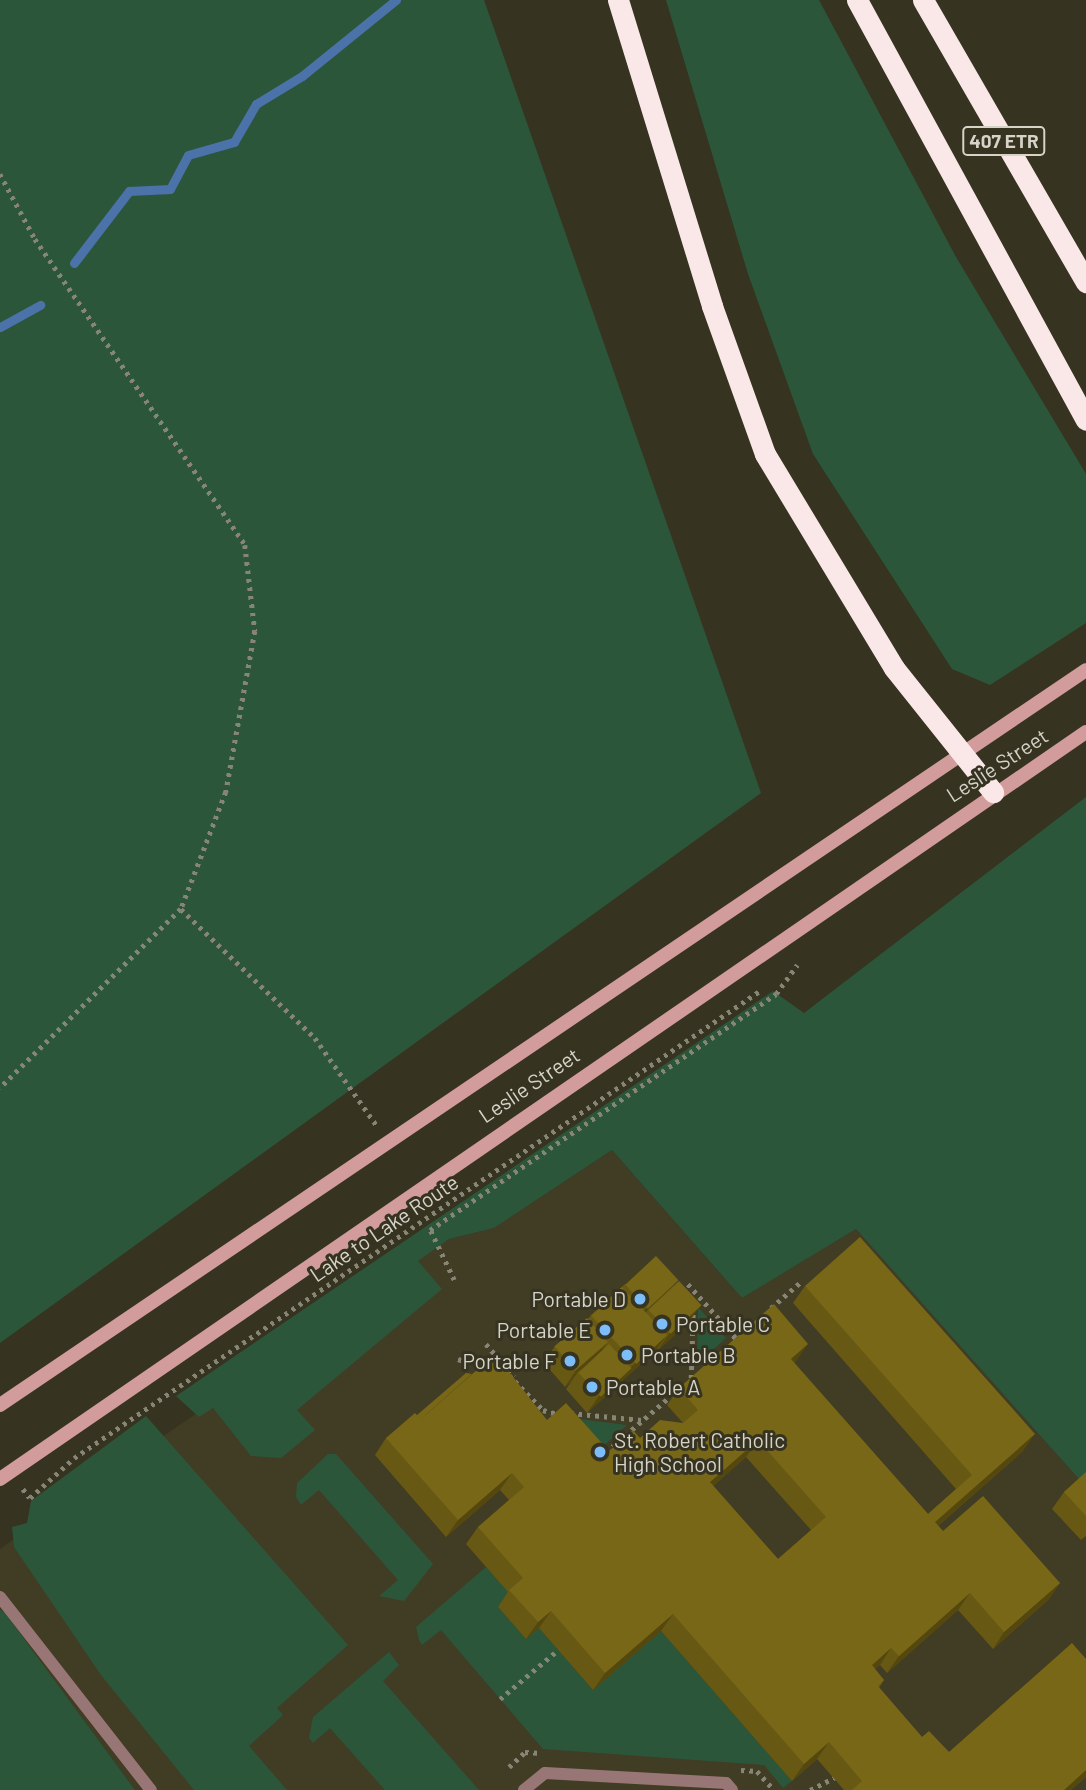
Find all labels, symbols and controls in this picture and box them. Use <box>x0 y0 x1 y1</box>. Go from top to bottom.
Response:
road number: 407 ETR <box>962 125 1046 156</box>
street label: Leslie Street <box>942 723 1052 807</box>
street label: Leslie Street <box>474 1042 584 1128</box>
street label: Lake to Lake Route <box>305 1169 463 1287</box>
place label: Portable D <box>532 1286 626 1312</box>
marker: Portable D <box>632 1291 648 1307</box>
place label: Portable C <box>676 1311 770 1337</box>
marker: Portable C <box>654 1316 670 1332</box>
place label: Portable E <box>497 1317 591 1343</box>
marker: Portable E <box>597 1322 613 1338</box>
place label: Portable B <box>641 1342 736 1368</box>
marker: Portable B <box>619 1347 635 1363</box>
place label: Portable F <box>463 1348 556 1374</box>
marker: Portable F <box>562 1353 578 1369</box>
place label: Portable A <box>606 1374 700 1400</box>
marker: Portable A <box>584 1379 600 1395</box>
place label: St. Robert Catholic High School <box>614 1427 785 1477</box>
marker: St. Robert Catholic High School <box>592 1444 608 1460</box>

